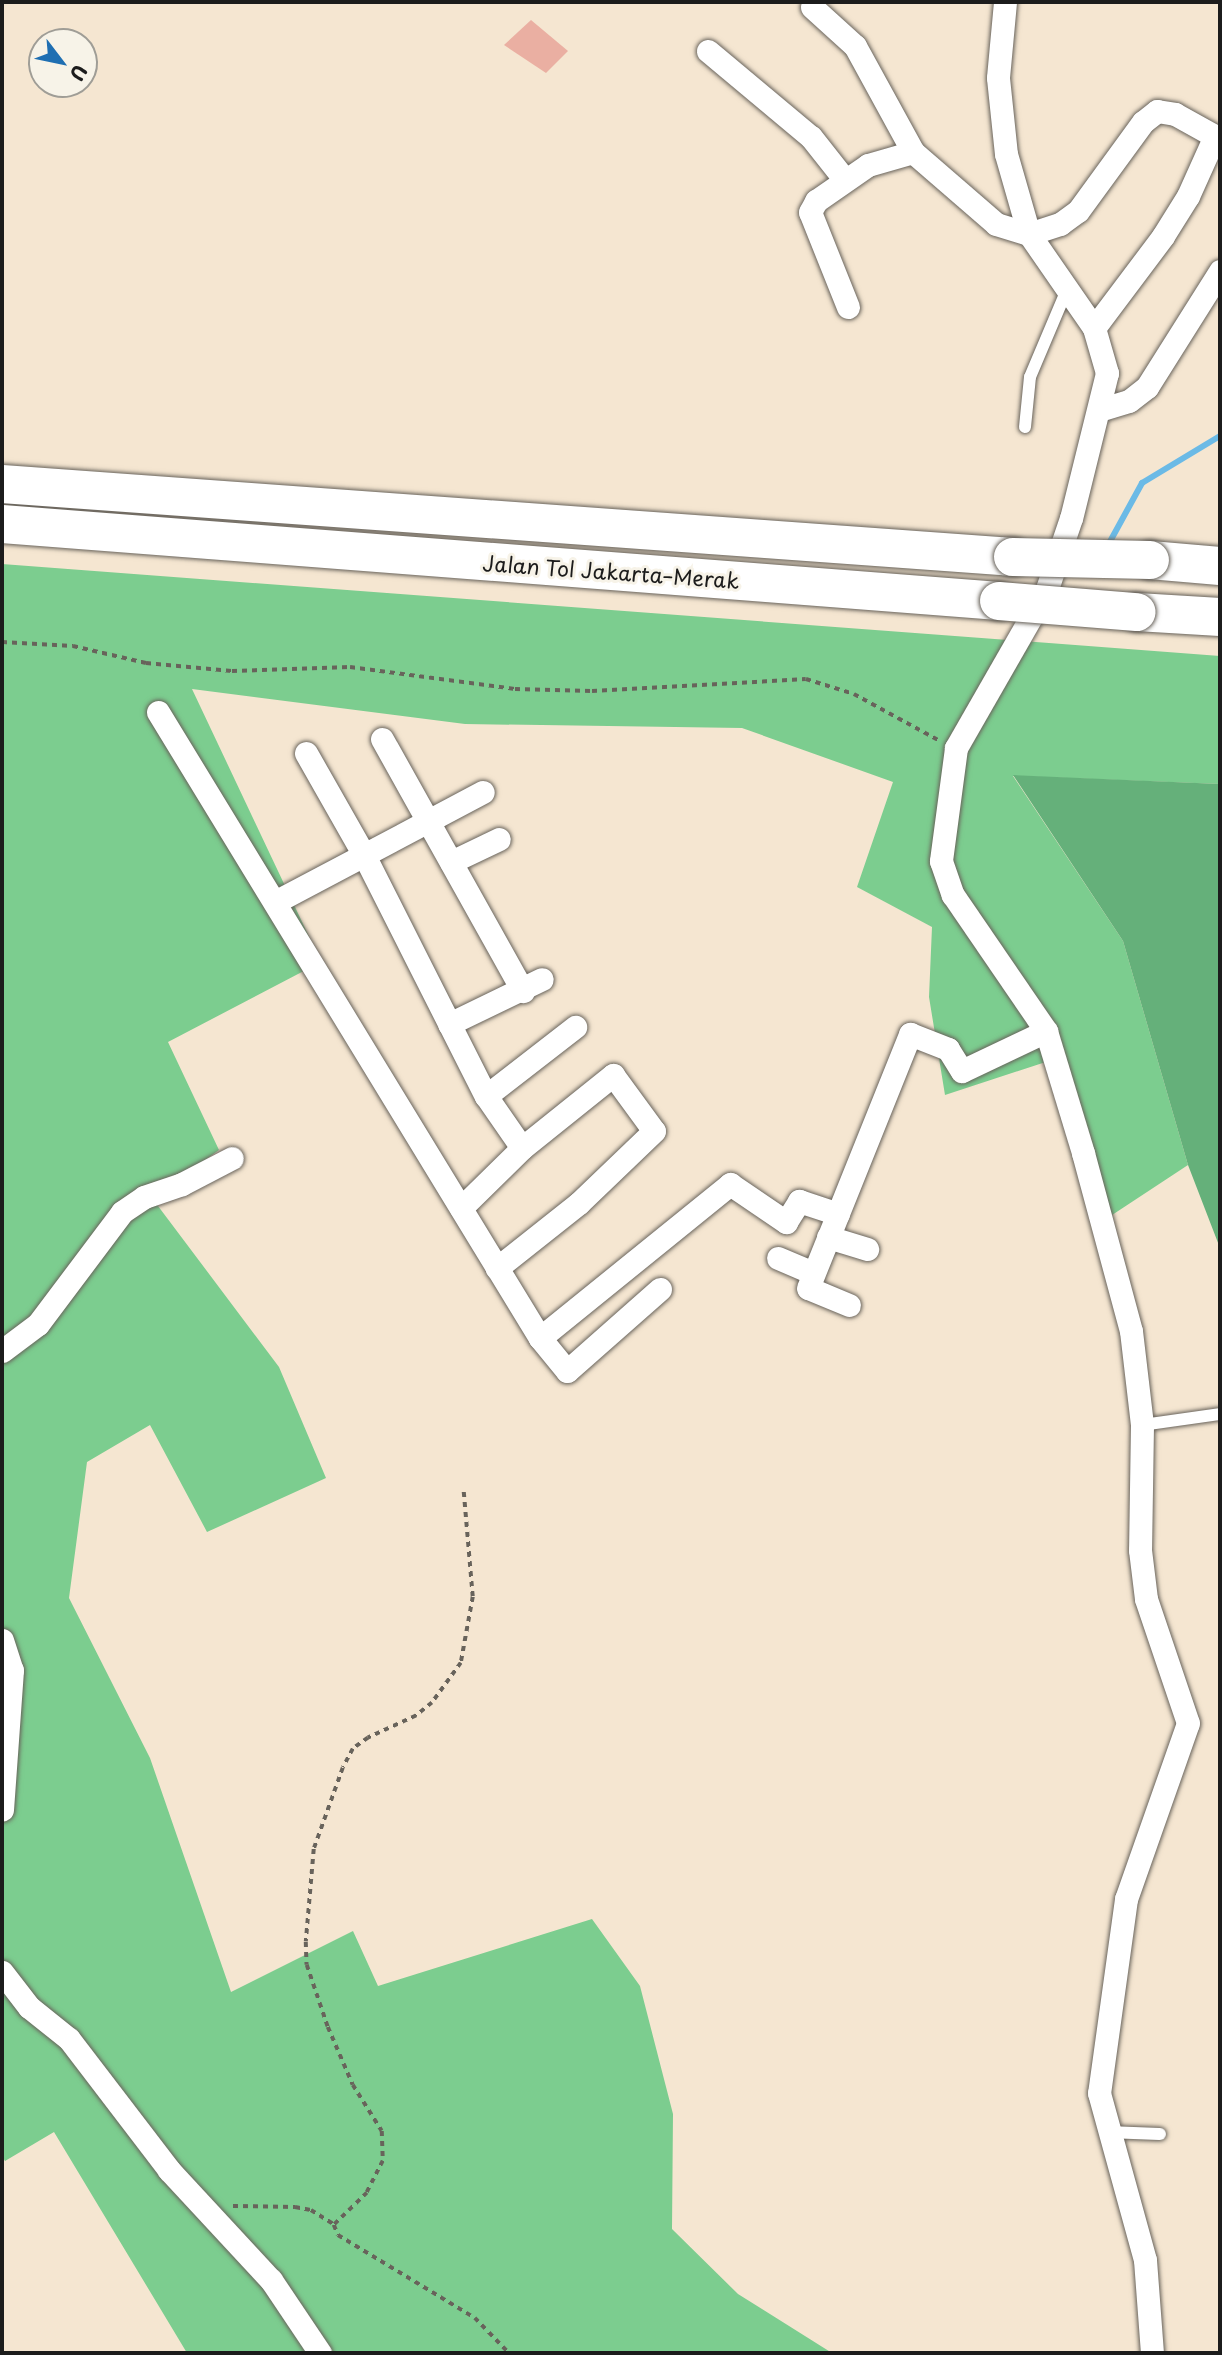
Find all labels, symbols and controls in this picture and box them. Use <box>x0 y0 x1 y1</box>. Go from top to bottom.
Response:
north arrow <box>28 28 98 98</box>
text: U <box>63 60 95 87</box>
street label: Jalan Tol Jakarta–Merak <box>481 549 741 593</box>

